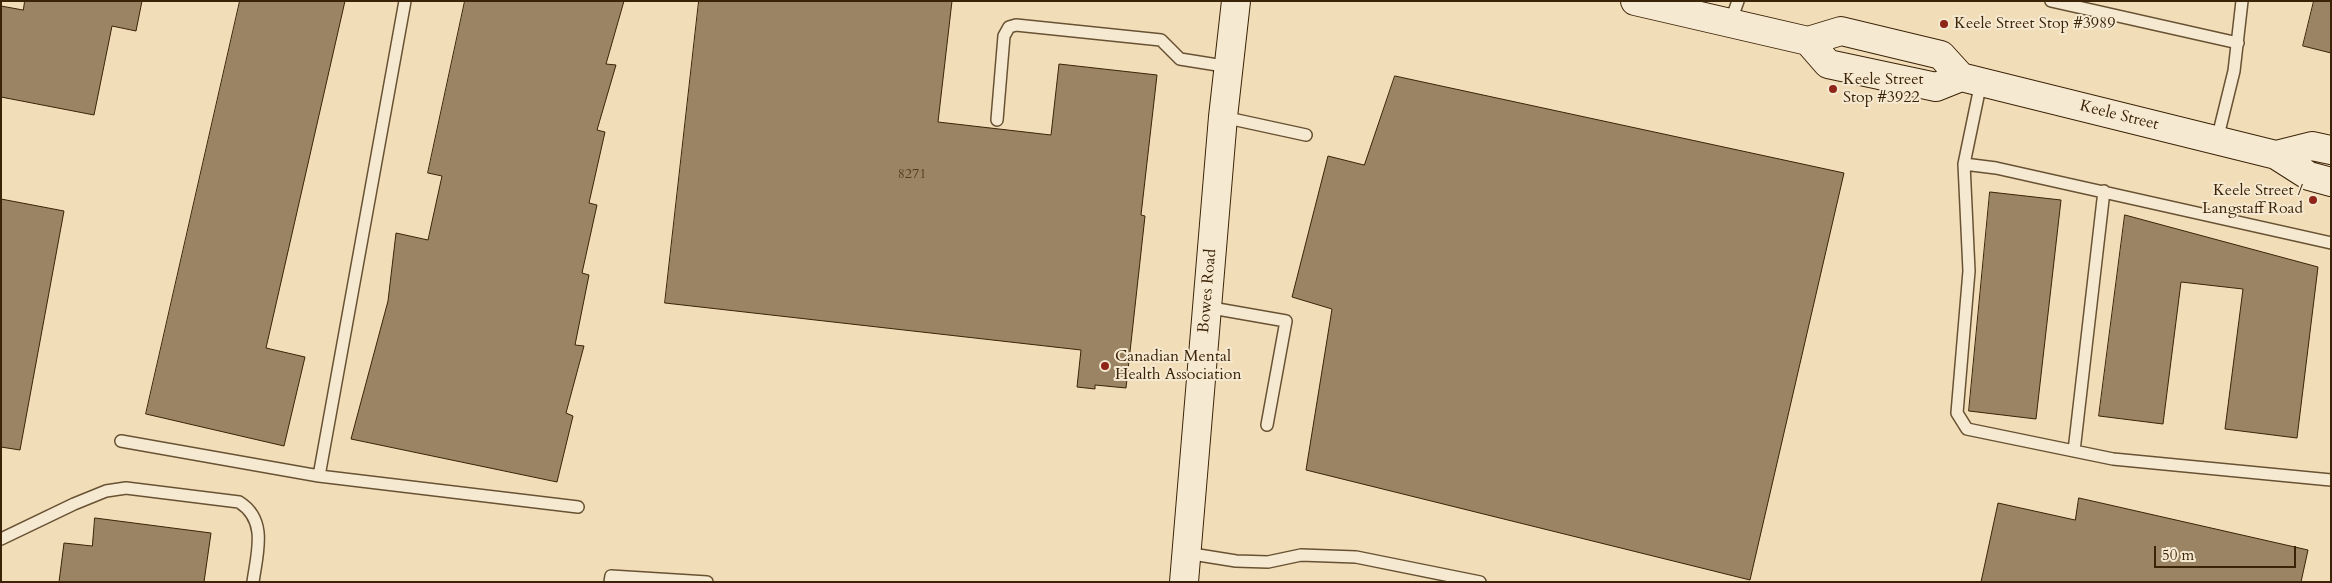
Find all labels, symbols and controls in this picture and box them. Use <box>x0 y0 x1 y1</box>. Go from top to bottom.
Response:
place label: Keele Street Stop #3989 <box>1954 14 2115 34</box>
marker: Keele Street Stop #3989 <box>1938 18 1950 30</box>
place label: Keele Street Stop #3922 <box>1843 70 1924 108</box>
marker: Keele Street Stop #3922 <box>1827 83 1839 95</box>
street label: Keele Street <box>2078 97 2160 135</box>
house number: 8271 <box>898 167 926 183</box>
place label: Keele Street / Langstaff Road <box>2202 181 2303 219</box>
marker: Keele Street / Langstaff Road <box>2307 194 2319 206</box>
street label: Bowes Road <box>1195 248 1221 334</box>
place label: Canadian Mental Health Association <box>1115 347 1242 385</box>
marker: Canadian Mental Health Association <box>1099 360 1111 372</box>
scale bar <box>2157 536 2300 568</box>
text: 50 m <box>2162 545 2194 565</box>

